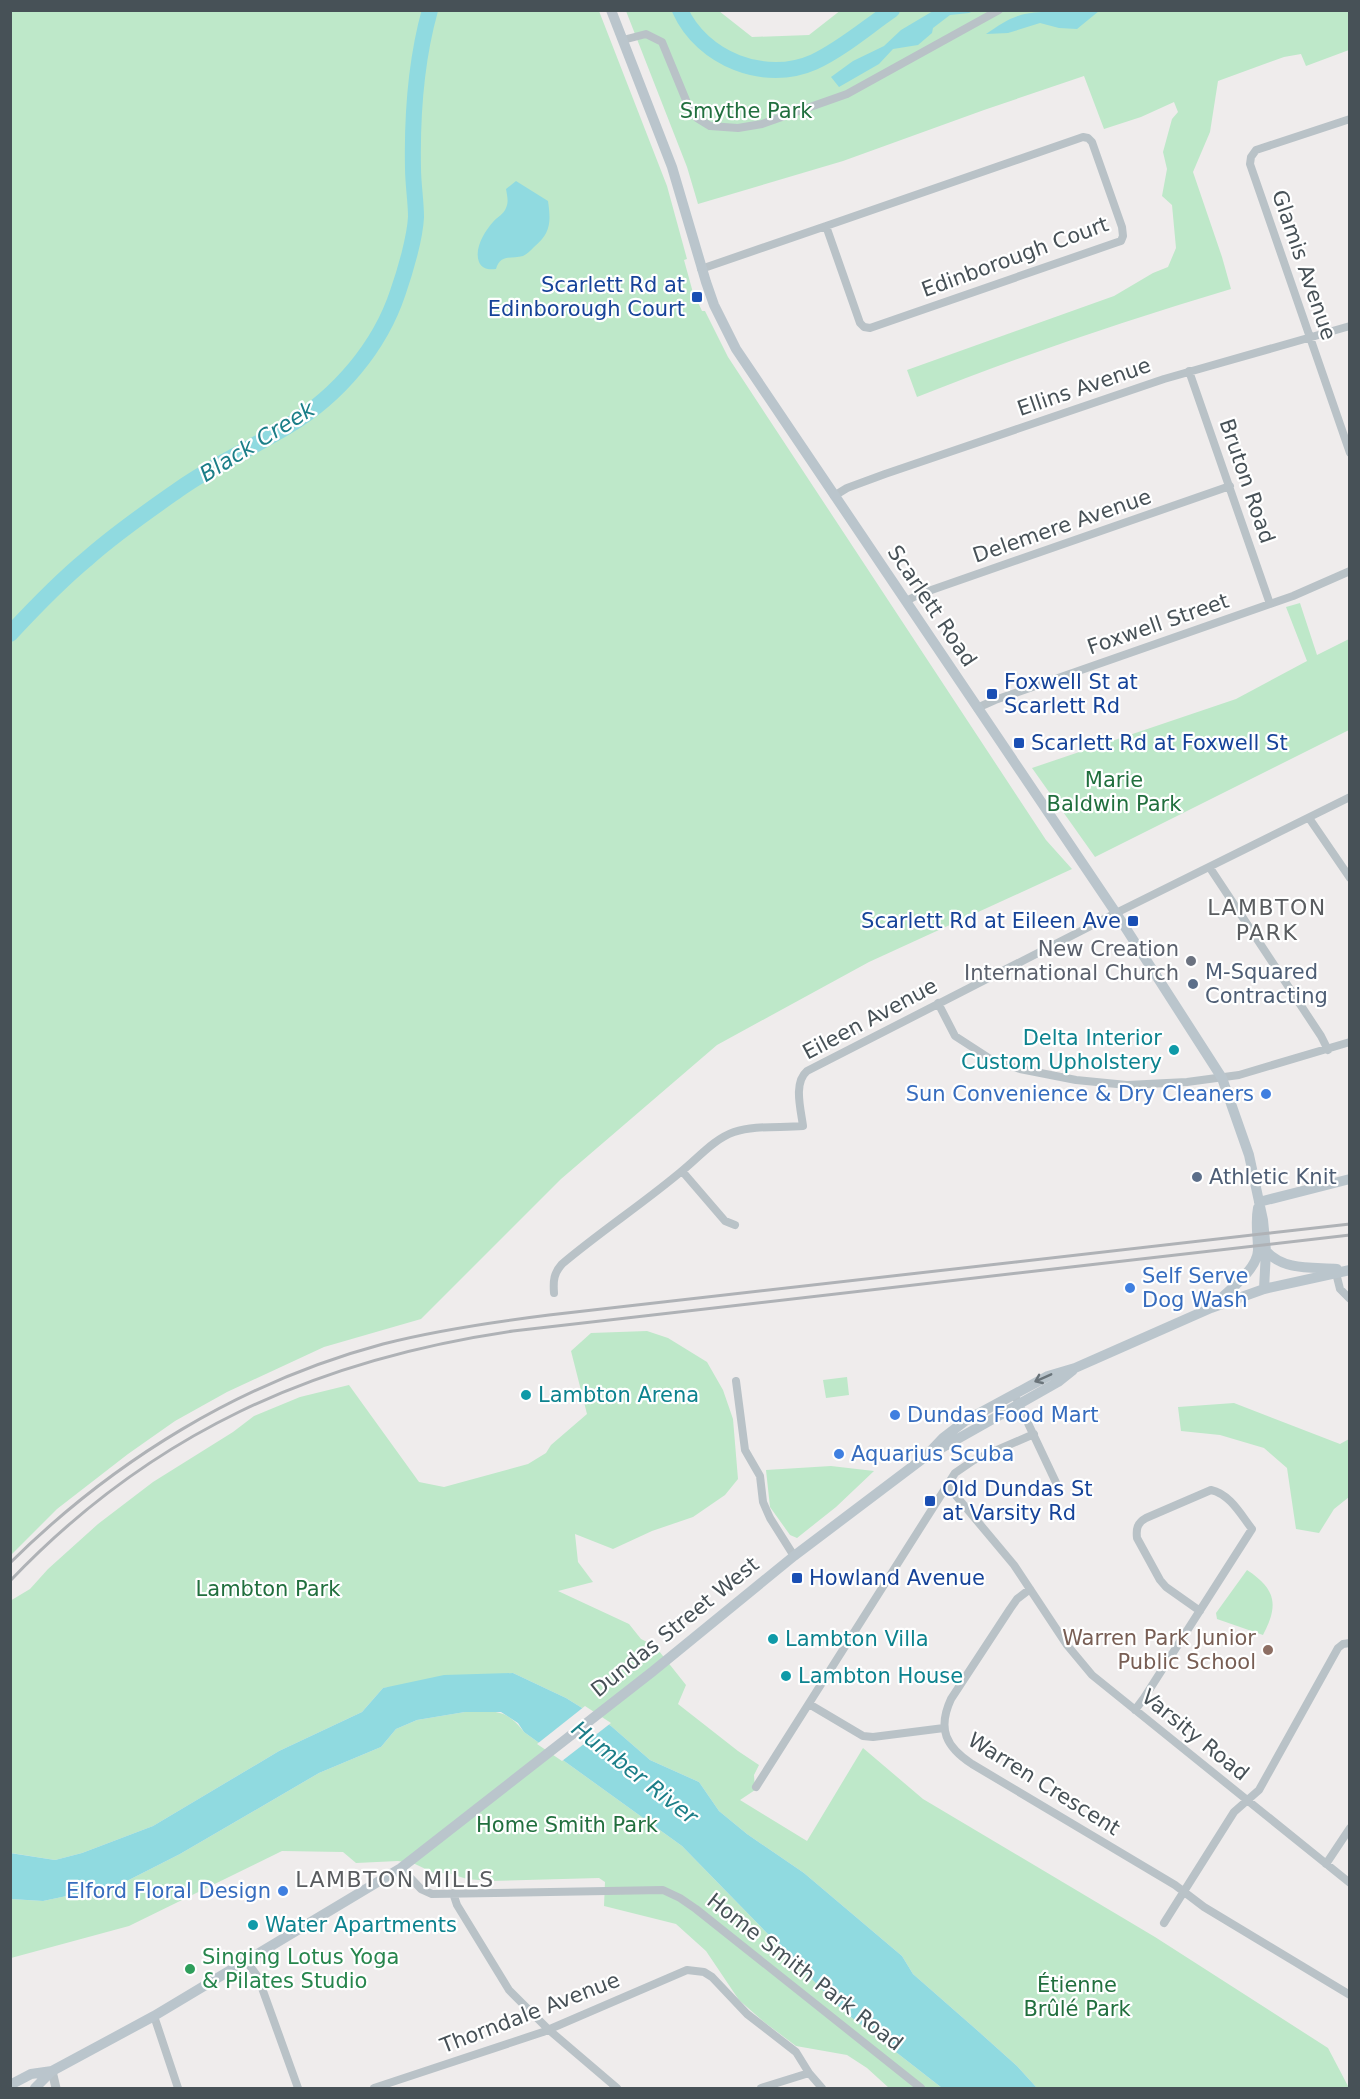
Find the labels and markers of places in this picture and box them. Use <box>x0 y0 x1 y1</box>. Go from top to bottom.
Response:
place label: Scarlett Rd at Edinborough Court <box>488 273 685 321</box>
marker: Scarlett Rd at Edinborough Court <box>690 290 704 304</box>
place label: Foxwell St at Scarlett Rd <box>1004 670 1138 718</box>
marker: Foxwell St at Scarlett Rd <box>985 687 999 701</box>
place label: Scarlett Rd at Foxwell St <box>1031 731 1288 755</box>
marker: Scarlett Rd at Foxwell St <box>1012 736 1026 750</box>
place label: Scarlett Rd at Eileen Ave <box>861 909 1121 933</box>
marker: Scarlett Rd at Eileen Ave <box>1126 914 1140 928</box>
place label: New Creation International Church <box>964 937 1179 985</box>
marker: New Creation International Church <box>1184 954 1198 968</box>
place label: M-Squared Contracting <box>1205 960 1328 1008</box>
marker: M-Squared Contracting <box>1186 977 1200 991</box>
place label: Delta Interior Custom Upholstery <box>961 1026 1162 1074</box>
marker: Delta Interior Custom Upholstery <box>1167 1043 1181 1057</box>
place label: Sun Convenience & Dry Cleaners <box>906 1082 1254 1106</box>
marker: Sun Convenience & Dry Cleaners <box>1259 1087 1273 1101</box>
place label: Athletic Knit <box>1209 1165 1337 1189</box>
marker: Athletic Knit <box>1190 1170 1204 1184</box>
place label: Self Serve Dog Wash <box>1142 1264 1248 1312</box>
marker: Self Serve Dog Wash <box>1123 1281 1137 1295</box>
place label: Lambton Arena <box>538 1383 699 1407</box>
marker: Lambton Arena <box>519 1388 533 1402</box>
place label: Dundas Food Mart <box>907 1403 1099 1427</box>
marker: Dundas Food Mart <box>888 1408 902 1422</box>
place label: Aquarius Scuba <box>851 1442 1014 1466</box>
marker: Aquarius Scuba <box>832 1447 846 1461</box>
place label: Old Dundas St at Varsity Rd <box>942 1477 1093 1525</box>
marker: Old Dundas St at Varsity Rd <box>923 1494 937 1508</box>
place label: Howland Avenue <box>809 1566 985 1590</box>
marker: Howland Avenue <box>790 1571 804 1585</box>
place label: Warren Park Junior Public School <box>1062 1626 1256 1674</box>
place label: Lambton Villa <box>785 1627 929 1651</box>
marker: Lambton Villa <box>766 1632 780 1646</box>
marker: Warren Park Junior Public School <box>1261 1643 1275 1657</box>
place label: Lambton House <box>798 1664 963 1688</box>
marker: Lambton House <box>779 1669 793 1683</box>
place label: Elford Floral Design <box>66 1879 271 1903</box>
marker: Elford Floral Design <box>276 1884 290 1898</box>
place label: Water Apartments <box>265 1913 457 1937</box>
marker: Water Apartments <box>246 1918 260 1932</box>
place label: Singing Lotus Yoga & Pilates Studio <box>202 1945 399 1993</box>
marker: Singing Lotus Yoga & Pilates Studio <box>183 1962 197 1976</box>

